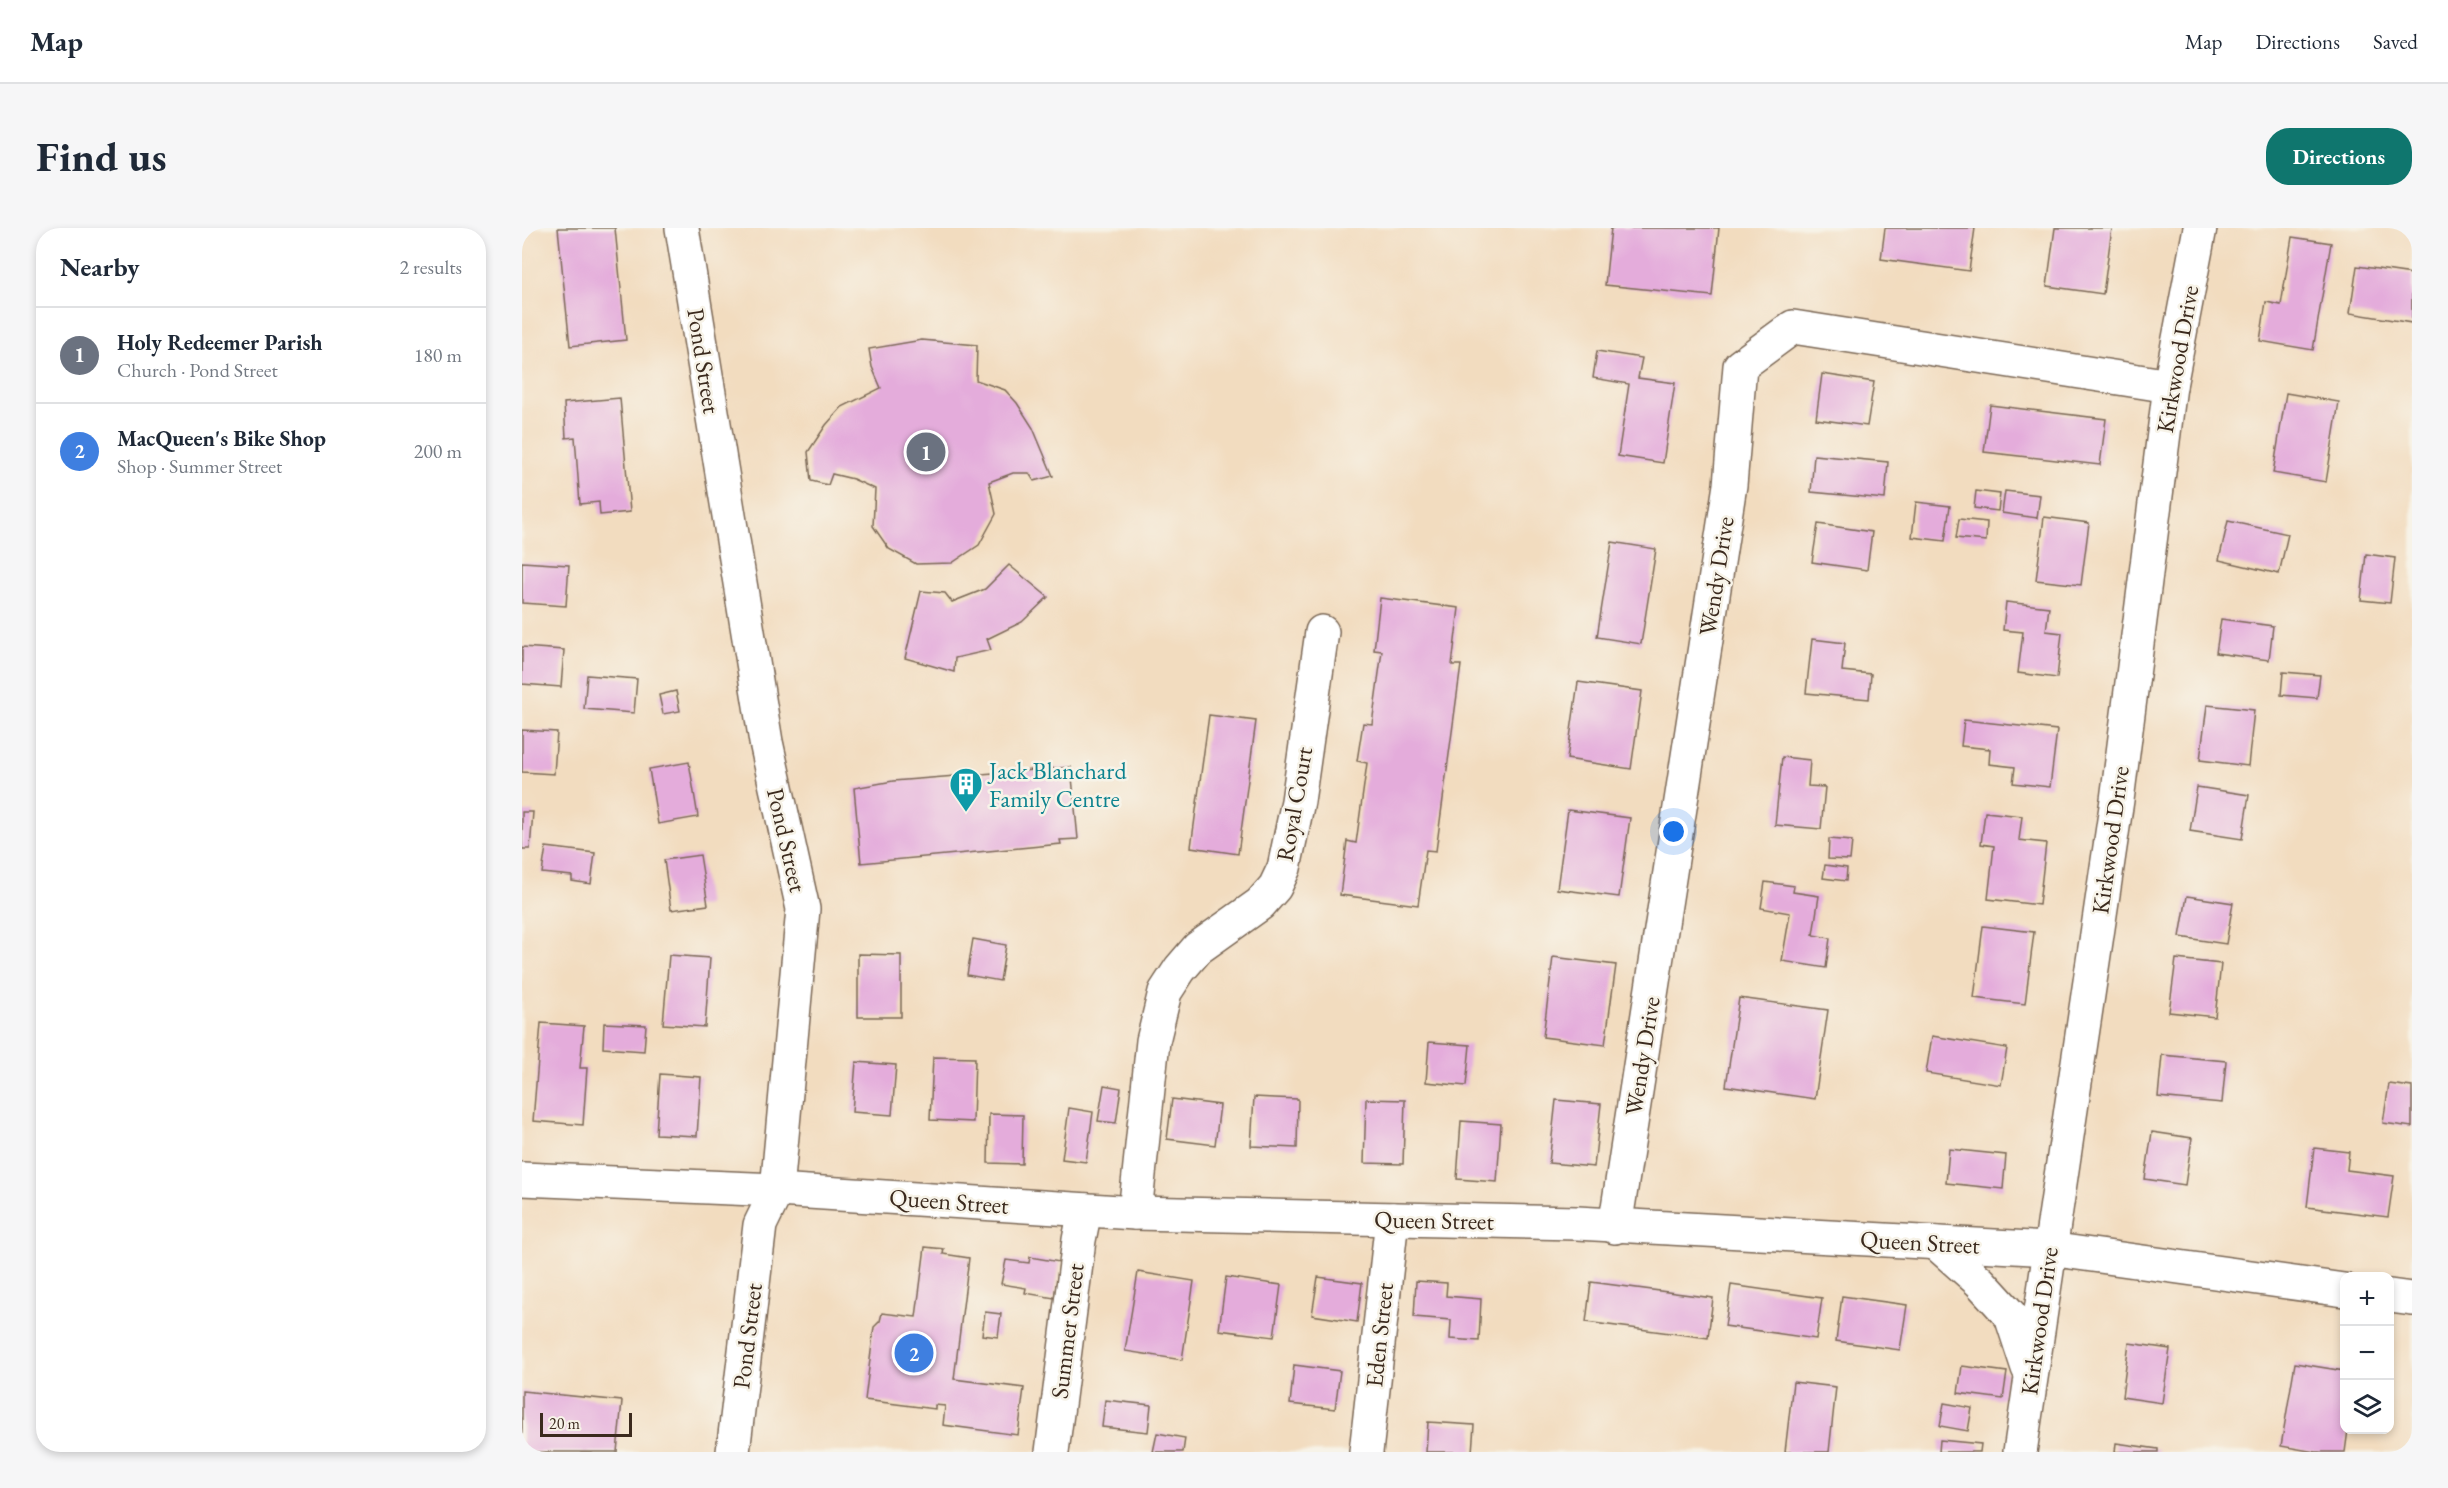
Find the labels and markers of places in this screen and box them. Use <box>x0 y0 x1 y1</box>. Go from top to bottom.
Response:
pin: 1 <box>906 430 946 474</box>
place label: Jack Blanchard Family Centre <box>987 755 1127 814</box>
building icon: Jack Blanchard Family Centre <box>948 766 984 813</box>
pin: 2 <box>894 1330 934 1376</box>

